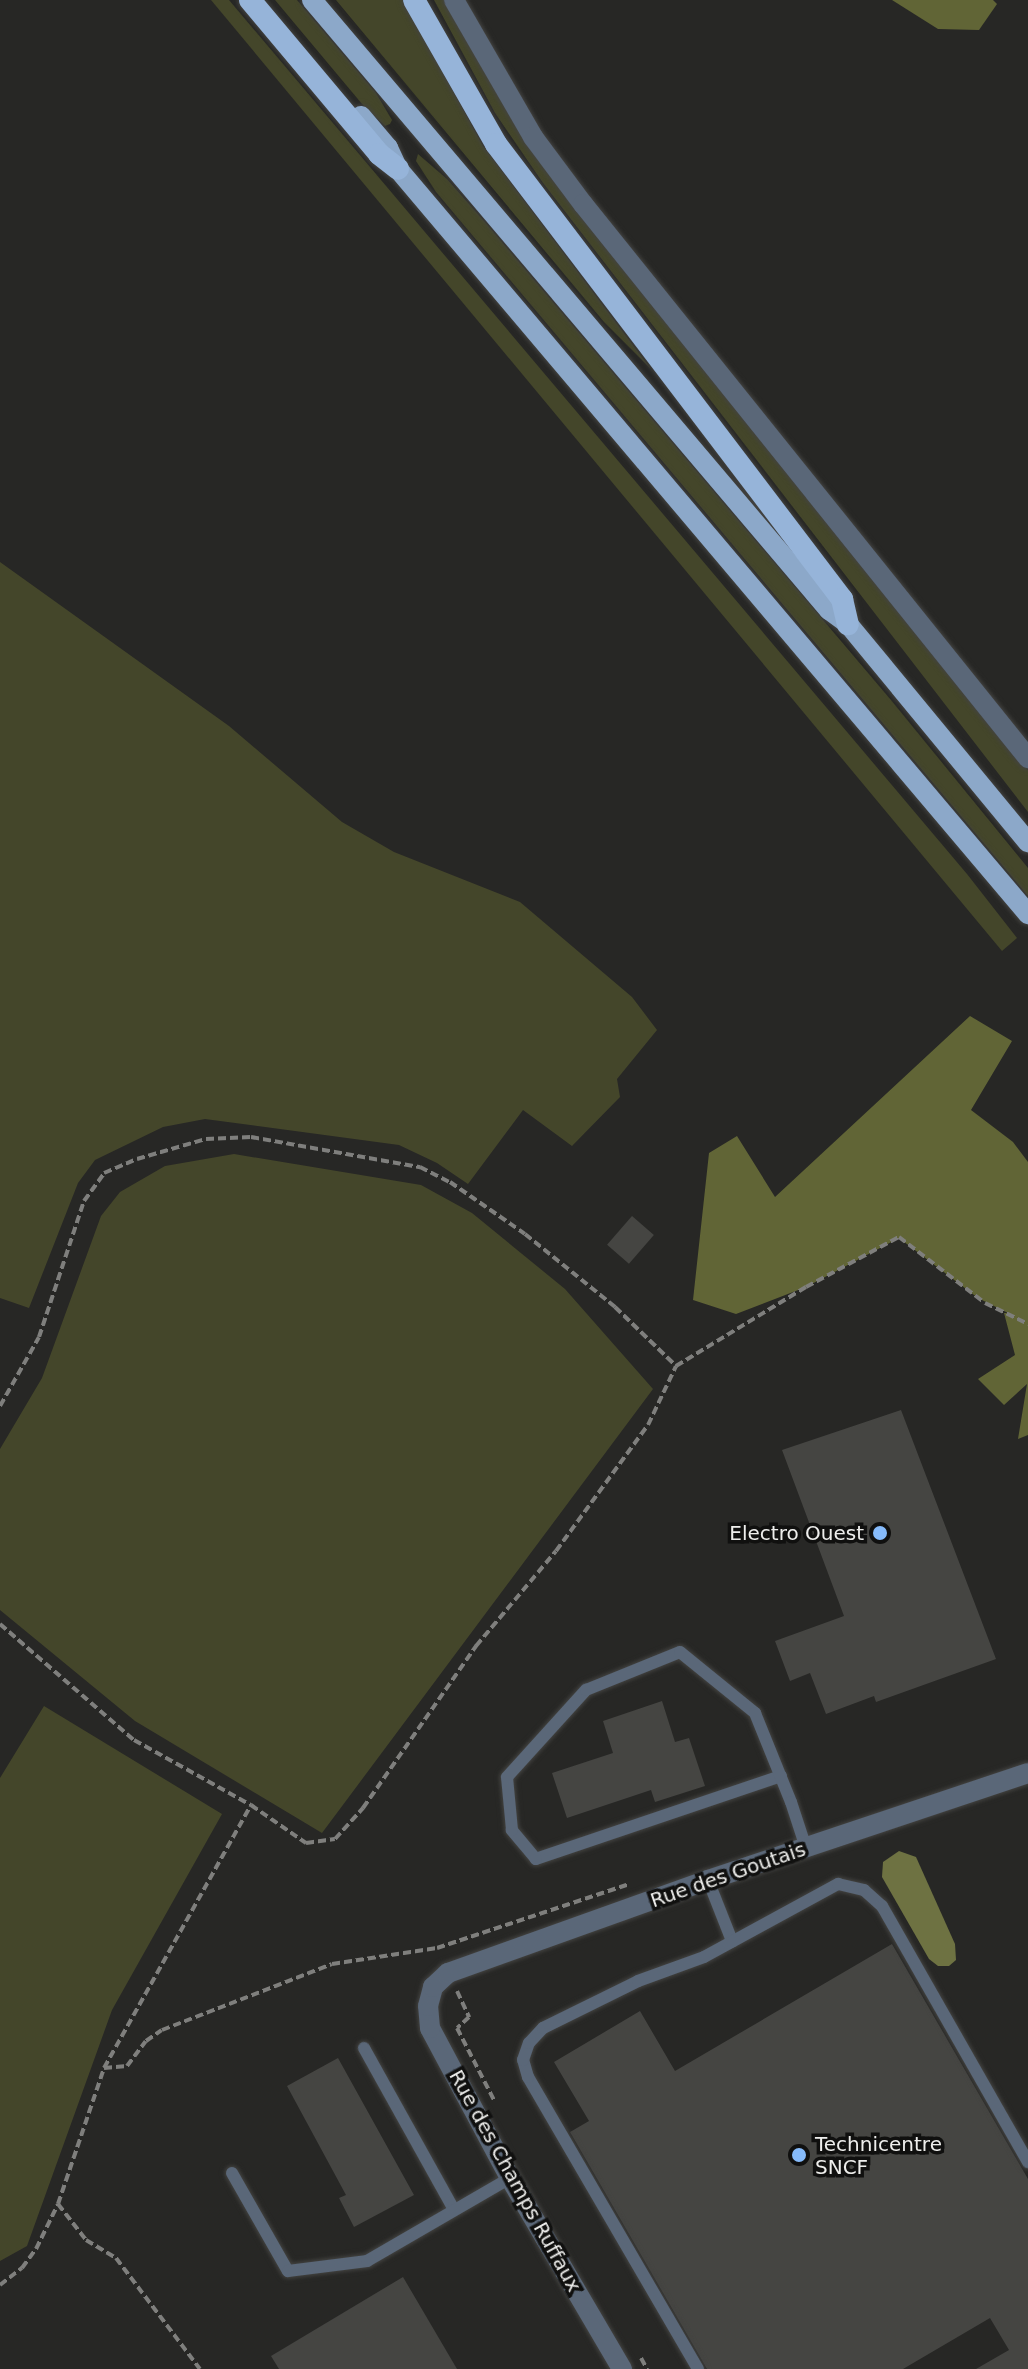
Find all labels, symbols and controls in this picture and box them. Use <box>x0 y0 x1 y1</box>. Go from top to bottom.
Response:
place label: Electro Ouest <box>729 1521 864 1545</box>
marker: Electro Ouest <box>871 1524 889 1542</box>
street label: Rue des Goutais <box>647 1837 809 1913</box>
street label: Rue des Champs Ruffaux <box>444 2066 586 2296</box>
place label: Technicentre SNCF <box>815 2132 942 2179</box>
marker: Technicentre SNCF <box>790 2146 808 2164</box>

